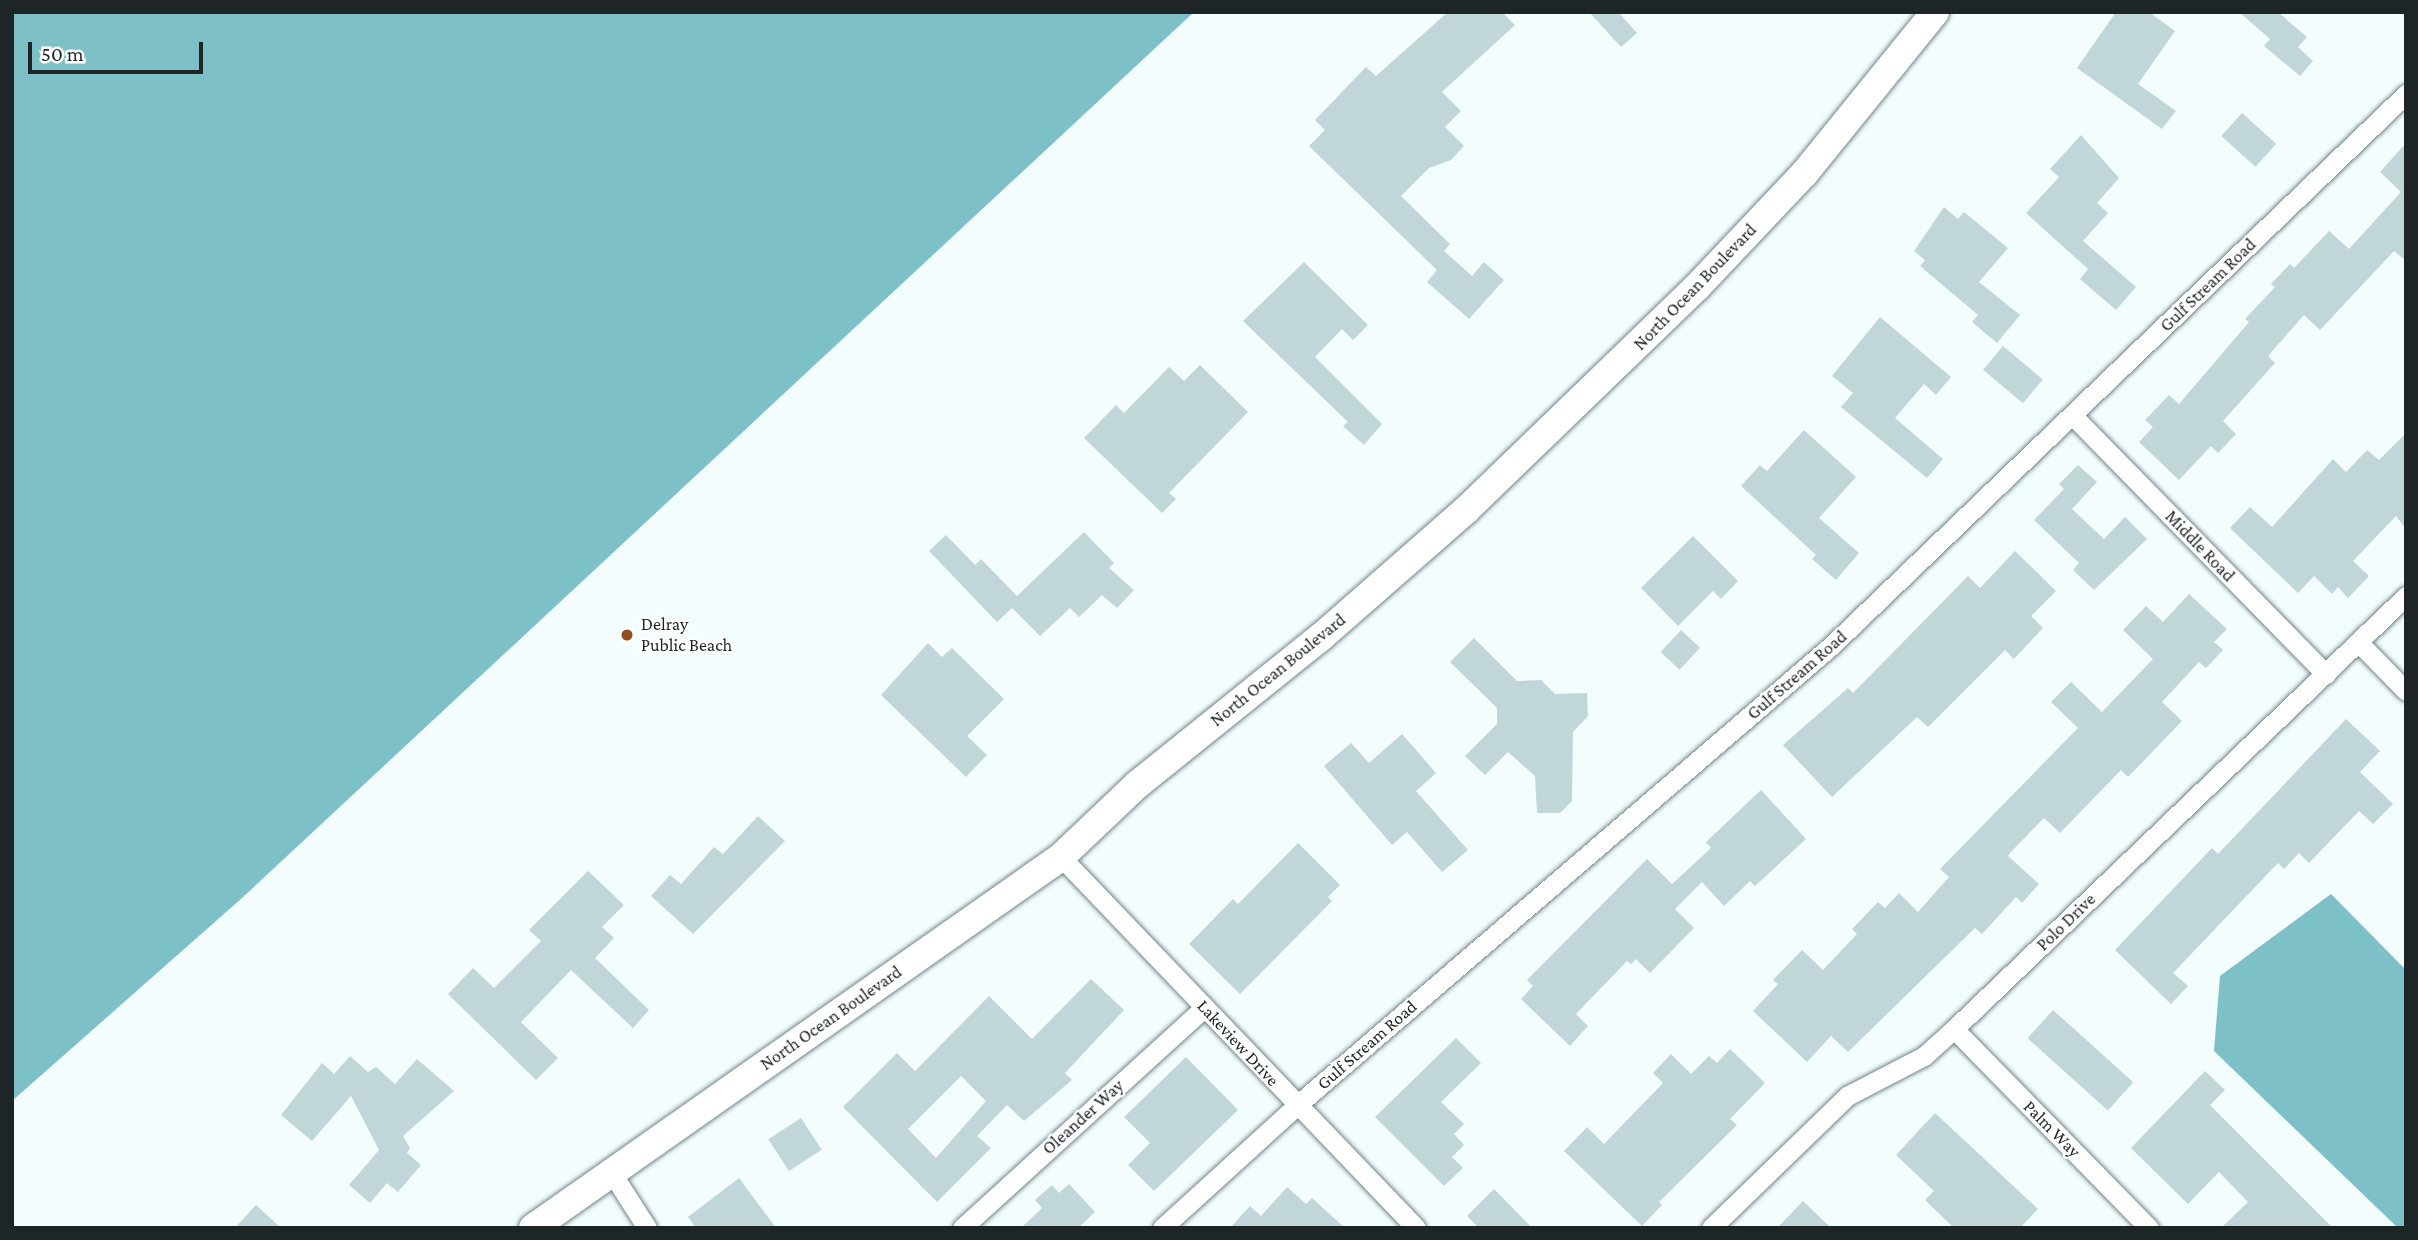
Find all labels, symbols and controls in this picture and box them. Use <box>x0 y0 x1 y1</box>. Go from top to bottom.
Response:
scale bar <box>32 28 206 72</box>
text: 50 m <box>41 42 84 66</box>
street label: North Ocean Boulevard <box>1629 219 1761 355</box>
street label: Gulf Stream Road <box>2155 234 2261 336</box>
street label: Middle Road <box>2161 506 2239 586</box>
street label: North Ocean Boulevard <box>1206 609 1350 731</box>
place label: Delray Public Beach <box>641 614 732 656</box>
street label: Gulf Stream Road <box>1743 626 1851 724</box>
marker: Delray Public Beach <box>619 627 635 643</box>
street label: Polo Drive <box>2032 889 2100 955</box>
street label: North Ocean Boulevard <box>756 961 906 1075</box>
street label: Lakeview Drive <box>1192 995 1284 1091</box>
street label: Gulf Stream Road <box>1313 996 1421 1094</box>
street label: Oleander Way <box>1038 1075 1128 1159</box>
street label: Palm Way <box>2019 1096 2085 1162</box>

